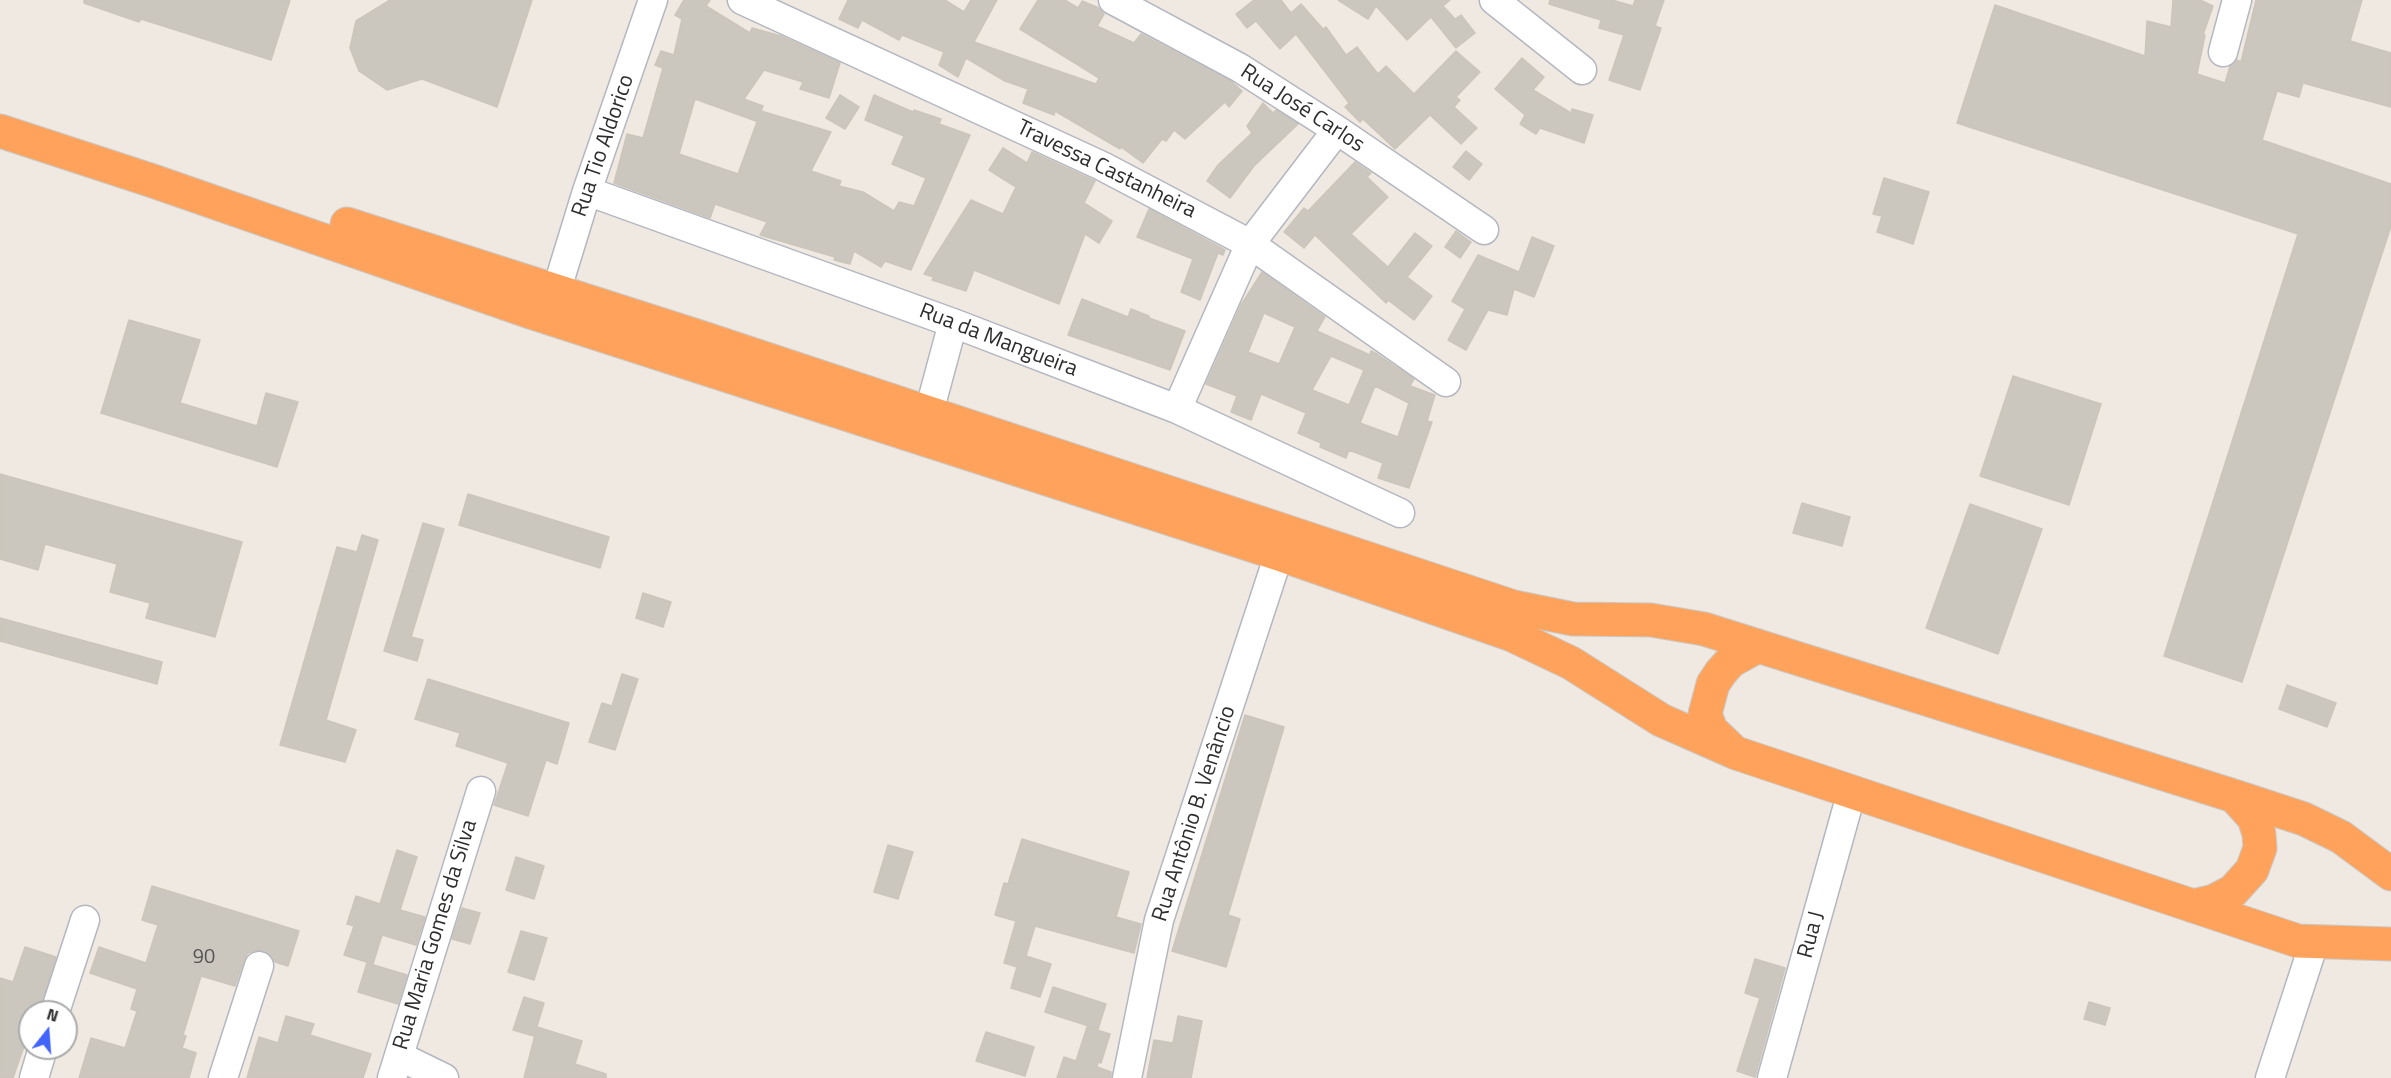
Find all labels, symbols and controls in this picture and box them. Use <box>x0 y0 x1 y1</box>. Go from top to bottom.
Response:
street label: Rua José Carlos <box>1235 59 1369 159</box>
street label: Rua Tio Aldorico <box>567 71 641 221</box>
street label: Travessa Castanheira <box>1012 115 1200 225</box>
street label: Rua da Mangueira <box>915 299 1081 383</box>
street label: Rua Antônio B. Venâncio <box>1148 703 1242 925</box>
street label: Rua Maria Gomes da Silva <box>388 817 484 1053</box>
street label: Rua J <box>1793 909 1831 961</box>
house number: 90 <box>193 946 215 970</box>
north arrow <box>18 1000 78 1060</box>
text: N <box>44 1002 61 1028</box>

